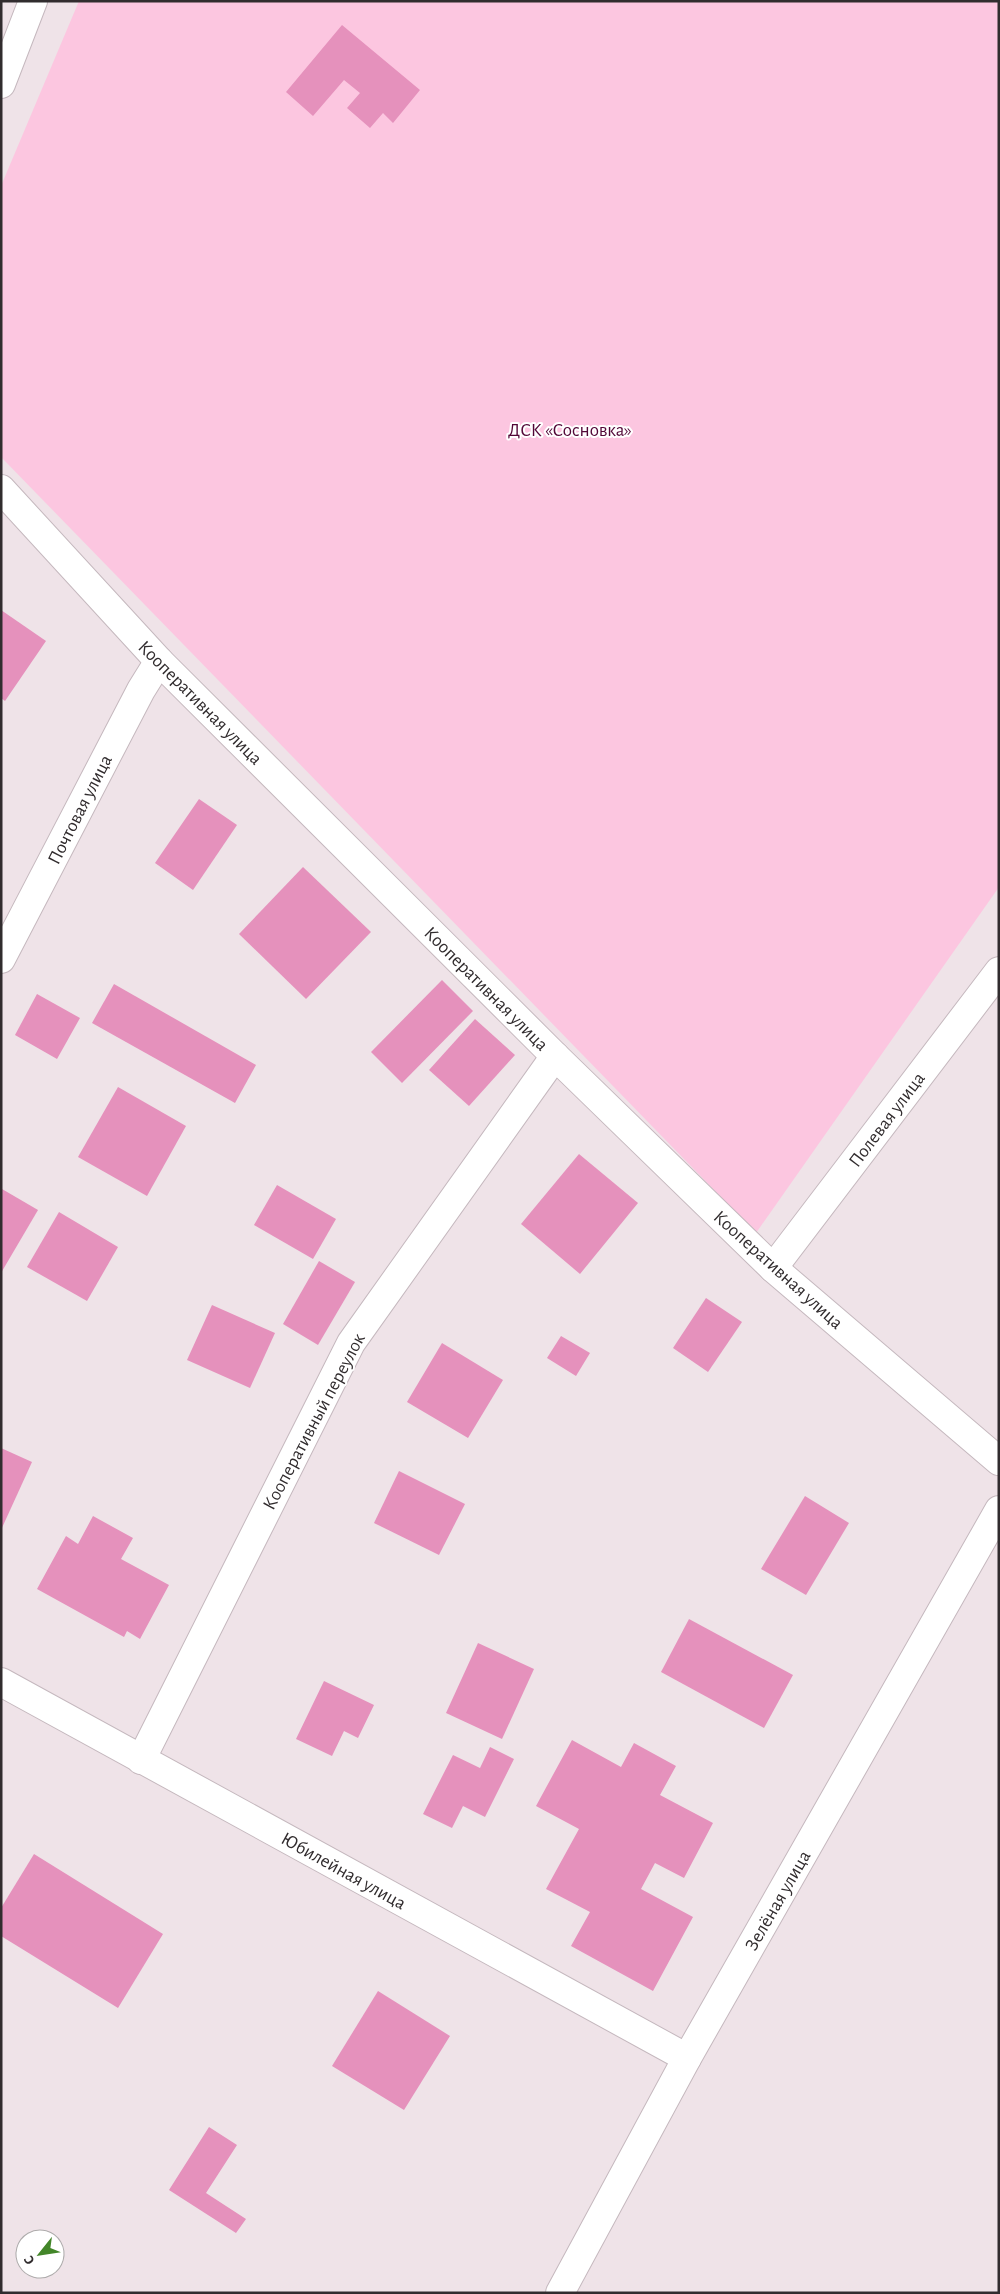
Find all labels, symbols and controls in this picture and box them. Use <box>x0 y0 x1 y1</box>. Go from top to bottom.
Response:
park label: ДСК «Сосновка» <box>508 421 632 440</box>
street label: Кооперативная улица <box>134 637 266 769</box>
street label: Почтовая улица <box>45 752 116 868</box>
street label: Кооперативная улица <box>420 923 552 1055</box>
street label: Полевая улица <box>846 1069 929 1171</box>
street label: Кооперативная улица <box>710 1207 847 1333</box>
street label: Кооперативный переулок <box>260 1330 369 1513</box>
street label: Юбилейная улица <box>278 1829 409 1914</box>
street label: Зелёная улица <box>742 1847 815 1954</box>
north arrow <box>15 2229 65 2279</box>
text: С <box>21 2253 38 2267</box>

